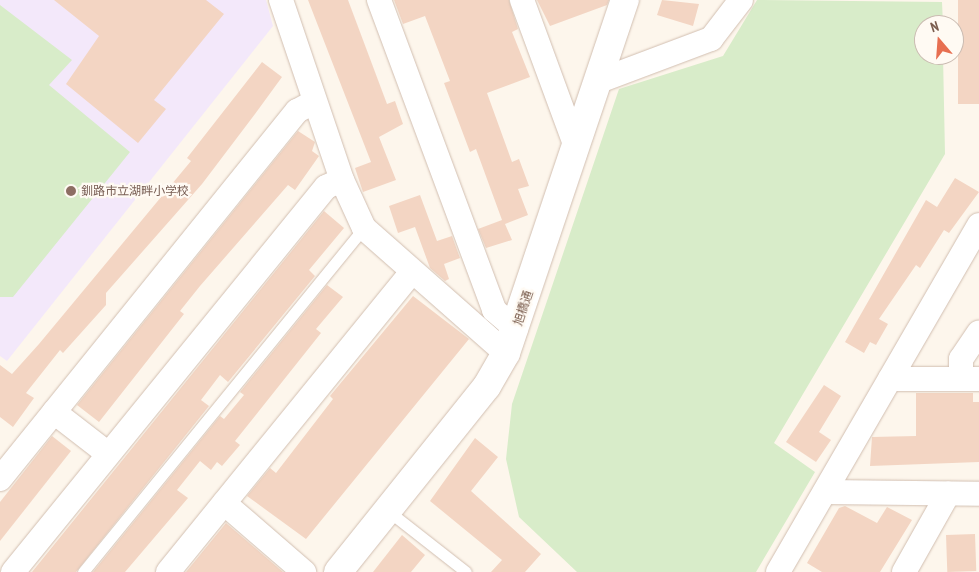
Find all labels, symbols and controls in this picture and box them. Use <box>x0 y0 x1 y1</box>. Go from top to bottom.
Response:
north arrow <box>914 15 964 65</box>
text: N <box>928 17 941 36</box>
place label: 釧路市立湖畔小学校 <box>81 184 189 198</box>
marker: 釧路市立湖畔小学校 <box>65 185 77 197</box>
street label: 旭橋通 <box>510 289 536 327</box>

